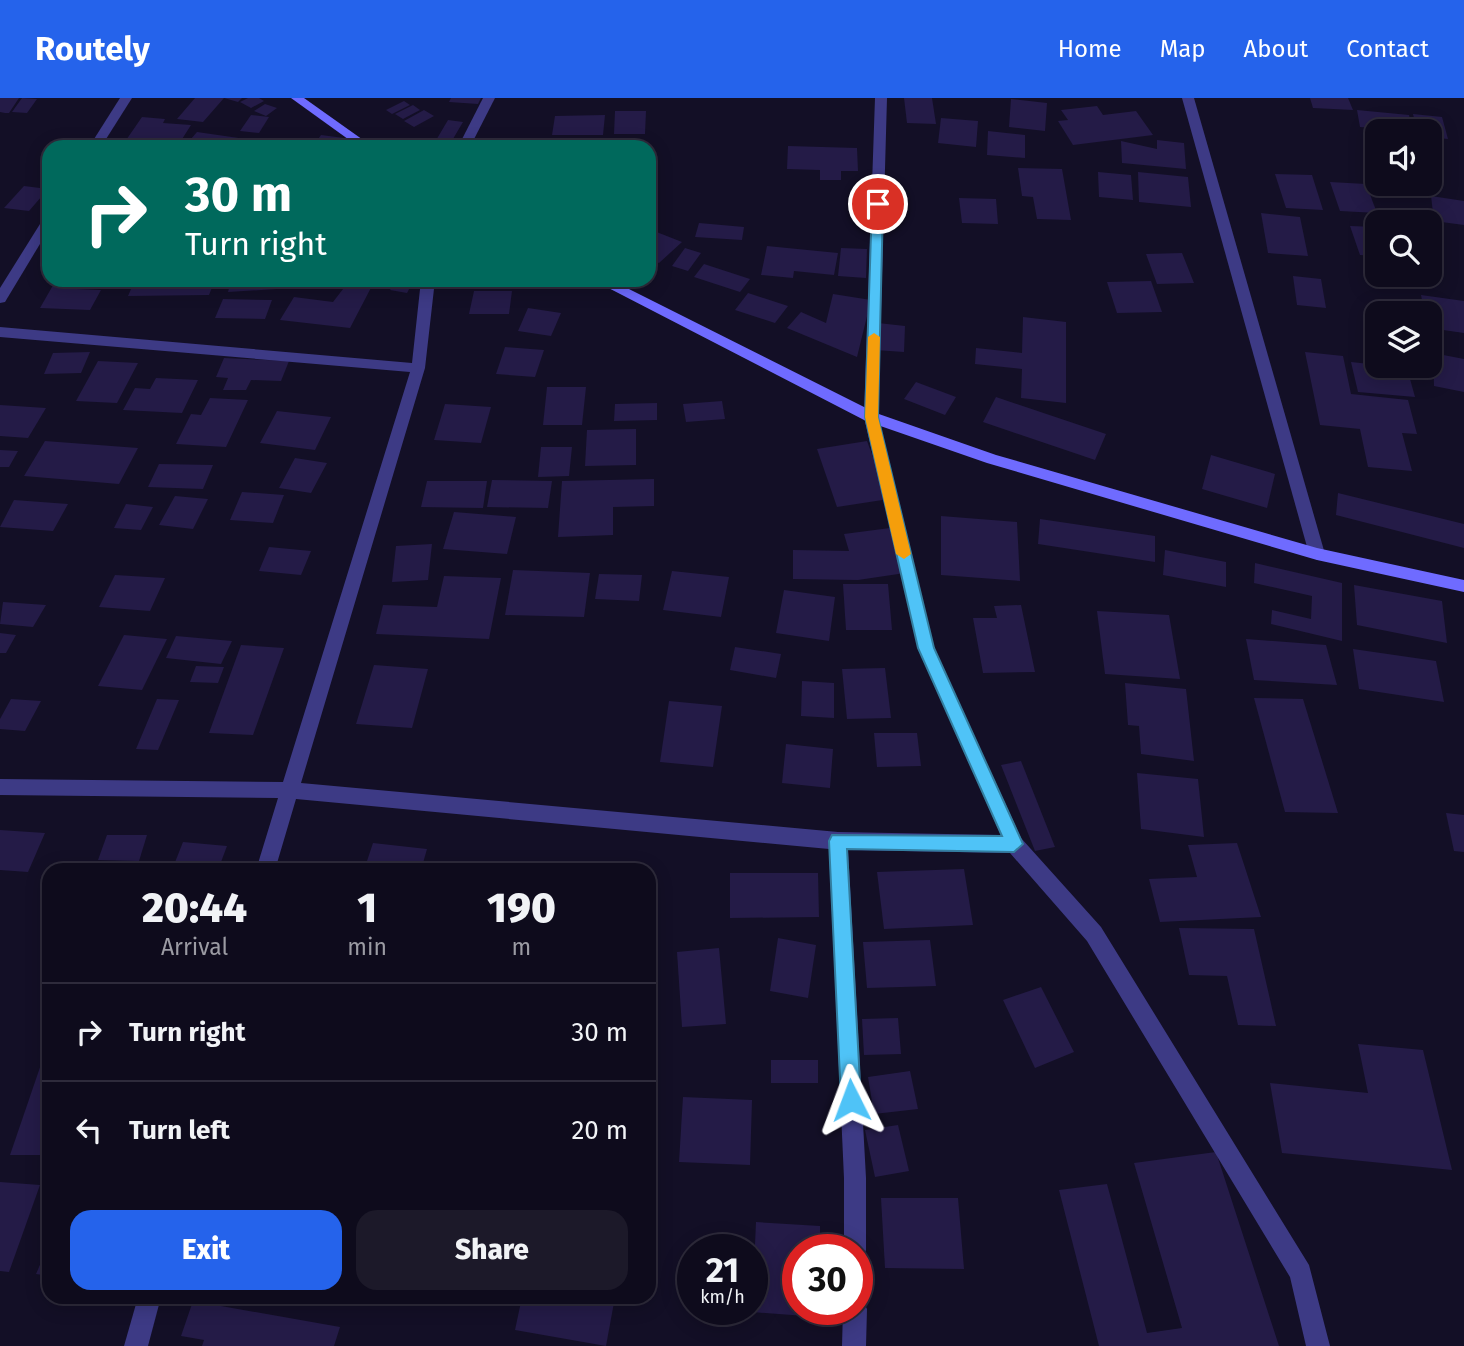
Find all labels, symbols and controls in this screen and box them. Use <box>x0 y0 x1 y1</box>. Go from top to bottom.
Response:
text: Routely <box>35 29 150 69</box>
text: Home <box>1058 35 1122 63</box>
text: Map <box>1160 35 1206 63</box>
text: About <box>1244 35 1308 63</box>
text: Contact <box>1346 35 1429 63</box>
map controls <box>1365 119 1442 378</box>
button: sound <box>1365 119 1442 196</box>
text: 30 m <box>185 165 292 224</box>
icon: right <box>70 168 161 259</box>
pin <box>848 174 908 234</box>
icon: arrive <box>859 185 897 223</box>
button: search <box>1365 210 1442 287</box>
text: Turn right <box>185 225 327 263</box>
button: layers <box>1365 301 1442 378</box>
text: 20:44 <box>142 883 247 933</box>
text: 1 <box>357 883 377 933</box>
text: 190 <box>487 883 556 933</box>
text: Arrival <box>161 933 228 961</box>
text: min <box>347 933 387 961</box>
text: m <box>512 933 531 961</box>
icon: right <box>70 1013 108 1051</box>
text: Turn right <box>129 1017 246 1048</box>
text: 30 m <box>571 1017 628 1048</box>
position arrow <box>814 1063 888 1137</box>
icon: left <box>70 1111 108 1149</box>
text: Turn left <box>129 1115 230 1146</box>
text: 20 m <box>571 1115 628 1146</box>
button: Exit <box>70 1210 342 1290</box>
button: Share <box>356 1210 628 1290</box>
speed limit sign: 30 <box>782 1234 873 1325</box>
text: 21 <box>706 1249 739 1291</box>
text: km/h <box>700 1286 745 1308</box>

